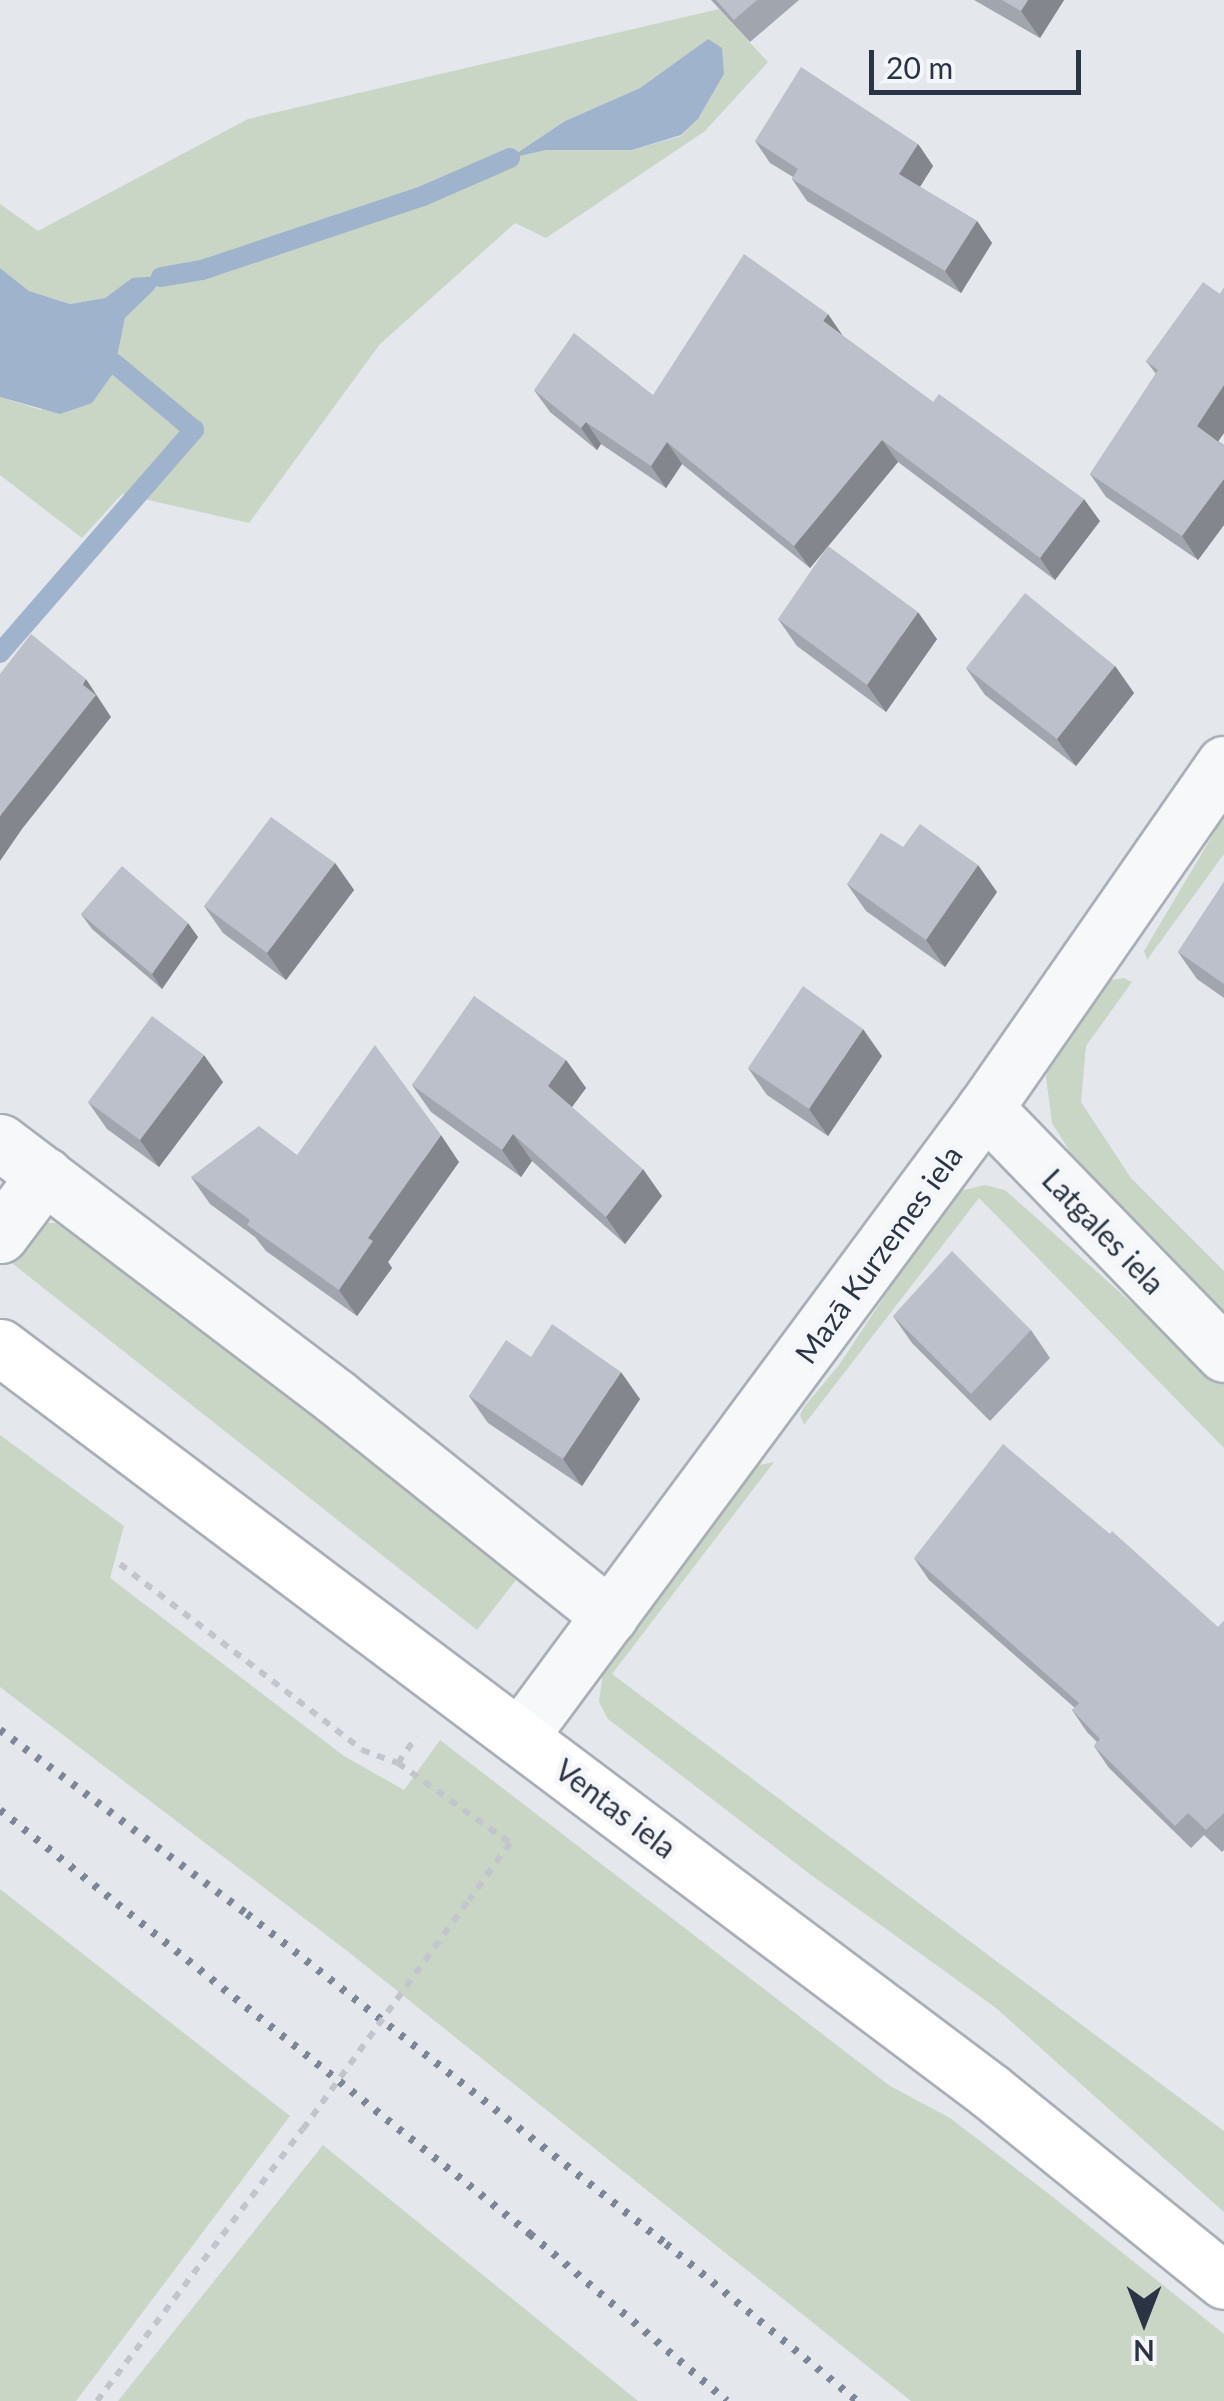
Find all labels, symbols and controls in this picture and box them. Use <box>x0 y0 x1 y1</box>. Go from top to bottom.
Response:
scale bar <box>874 30 1086 92</box>
text: 20 m <box>886 49 953 85</box>
street label: Mazā Kurzemes iela <box>787 1138 969 1370</box>
street label: Latgales iela <box>1035 1161 1173 1301</box>
street label: Ventas iela <box>549 1751 683 1865</box>
north arrow <box>1094 2271 1194 2371</box>
text: N <box>1133 2334 1155 2368</box>

